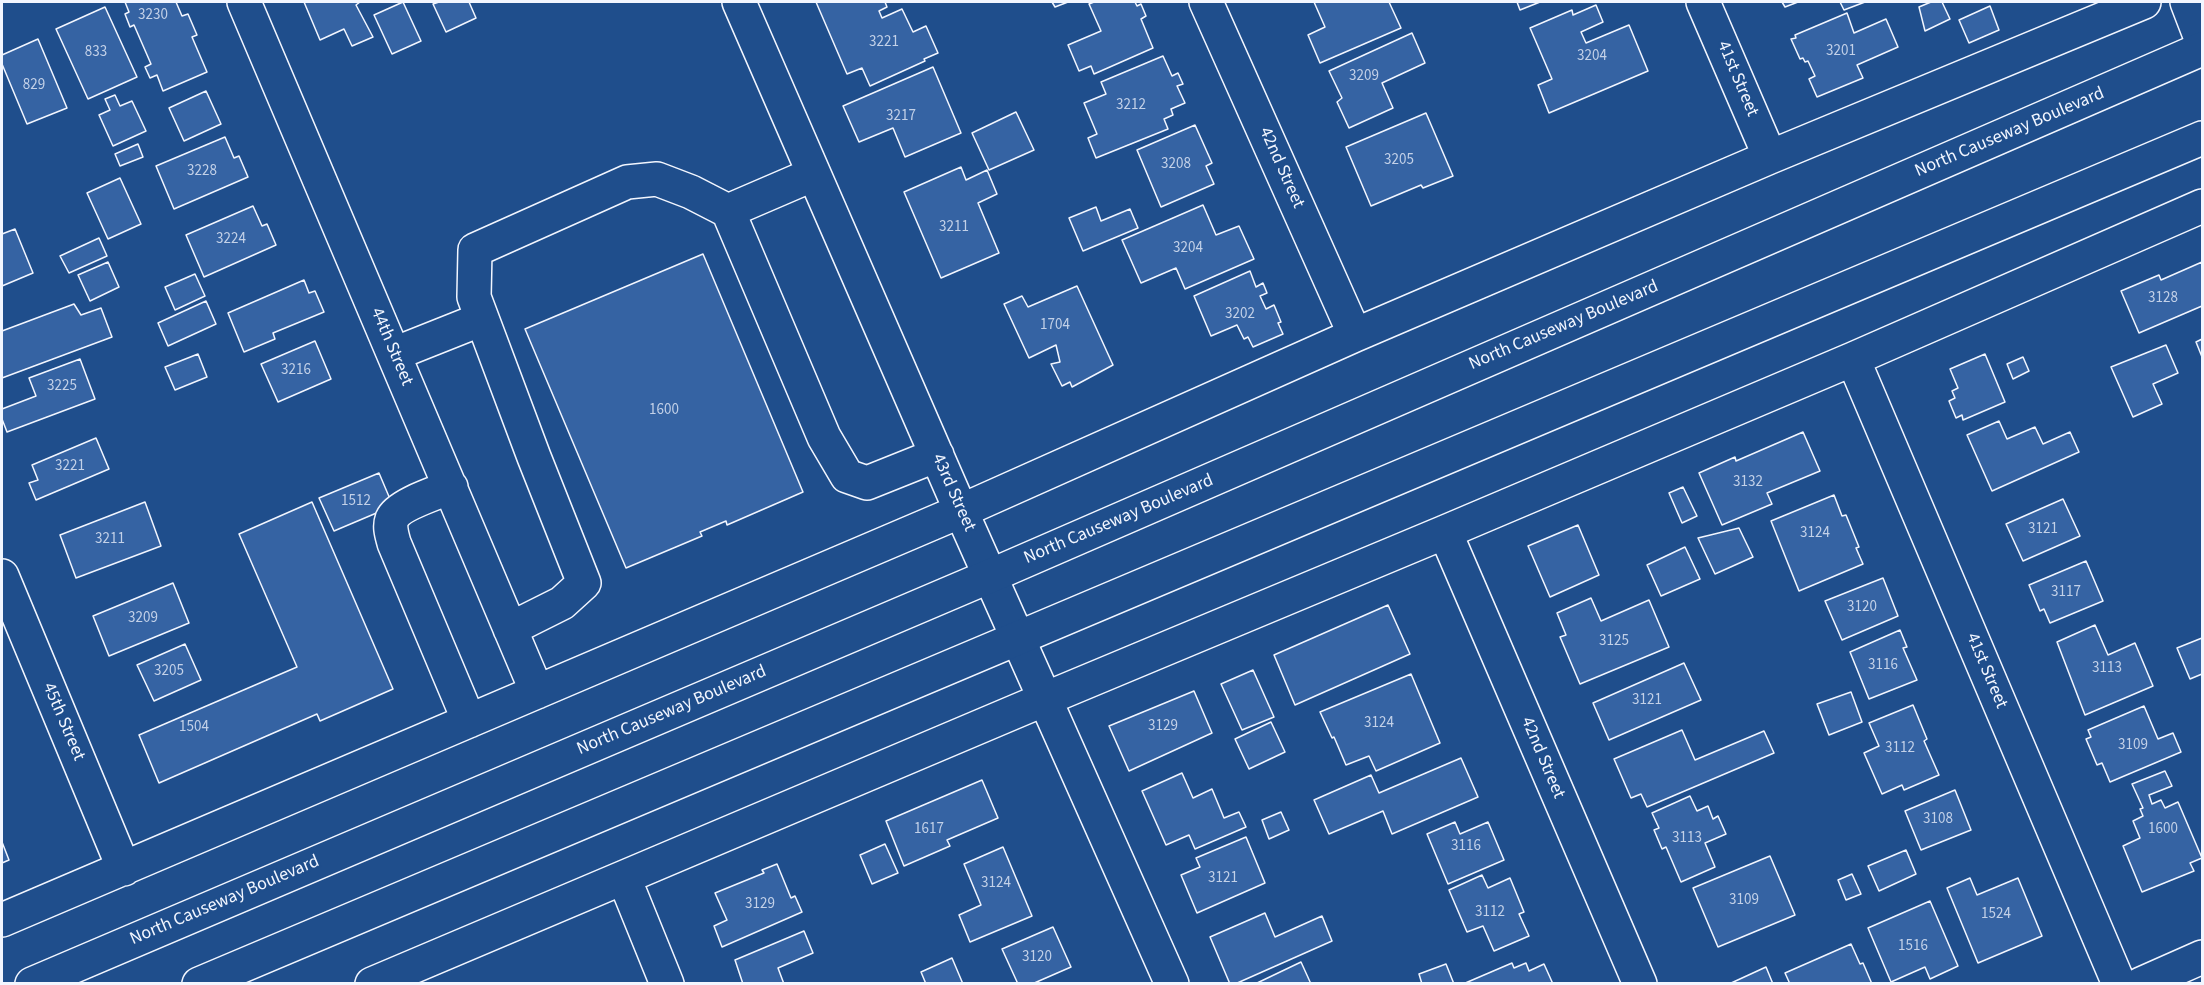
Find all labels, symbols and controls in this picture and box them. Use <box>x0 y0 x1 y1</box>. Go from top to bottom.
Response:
house number: 3230 <box>138 7 168 25</box>
house number: 3221 <box>869 34 899 52</box>
street label: 41st Street <box>1711 38 1763 120</box>
house number: 3201 <box>1826 43 1856 61</box>
house number: 833 <box>85 44 107 62</box>
house number: 3204 <box>1577 48 1607 66</box>
house number: 3209 <box>1349 68 1379 86</box>
house number: 829 <box>23 77 45 95</box>
street label: North Causeway Boulevard <box>1912 83 2108 183</box>
house number: 3212 <box>1116 97 1146 115</box>
house number: 3217 <box>886 108 916 126</box>
street label: 42nd Street <box>1254 124 1308 212</box>
house number: 3205 <box>1384 152 1414 170</box>
house number: 3208 <box>1161 156 1191 174</box>
house number: 3228 <box>187 163 217 181</box>
house number: 3211 <box>939 219 969 237</box>
house number: 3224 <box>216 231 246 249</box>
house number: 3204 <box>1173 240 1203 258</box>
street label: North Causeway Boulevard <box>1466 276 1662 376</box>
house number: 3128 <box>2148 290 2178 308</box>
street label: 44th Street <box>365 305 417 389</box>
house number: 3202 <box>1225 306 1255 324</box>
house number: 1704 <box>1040 317 1070 335</box>
house number: 3216 <box>281 362 311 380</box>
house number: 3225 <box>47 378 77 396</box>
house number: 1600 <box>649 402 679 420</box>
street label: 43rd Street <box>926 451 980 535</box>
house number: 3221 <box>55 458 85 476</box>
street label: North Causeway Boulevard <box>1021 470 1217 570</box>
house number: 3132 <box>1733 474 1763 492</box>
house number: 1512 <box>341 493 371 511</box>
house number: 3121 <box>2028 521 2058 539</box>
house number: 3124 <box>1800 525 1830 543</box>
house number: 3211 <box>95 531 125 549</box>
house number: 3117 <box>2051 584 2081 602</box>
house number: 3120 <box>1847 599 1877 617</box>
house number: 3209 <box>128 610 158 628</box>
street label: 41st Street <box>1960 630 2012 712</box>
house number: 3125 <box>1599 633 1629 651</box>
house number: 3116 <box>1868 657 1898 675</box>
house number: 3113 <box>2092 660 2122 678</box>
street label: North Causeway Boulevard <box>574 661 770 761</box>
house number: 3205 <box>154 663 184 681</box>
street label: 45th Street <box>37 680 89 764</box>
house number: 3121 <box>1632 692 1662 710</box>
street label: 42nd Street <box>1515 714 1569 802</box>
house number: 3124 <box>1364 715 1394 733</box>
house number: 3129 <box>1148 718 1178 736</box>
house number: 1504 <box>179 719 209 737</box>
house number: 3109 <box>2118 737 2148 755</box>
house number: 3112 <box>1885 740 1915 758</box>
house number: 3108 <box>1923 811 1953 829</box>
house number: 1617 <box>914 821 944 839</box>
house number: 1600 <box>2148 821 2178 839</box>
house number: 3113 <box>1672 830 1702 848</box>
house number: 3116 <box>1451 838 1481 856</box>
street label: North Causeway Boulevard <box>127 851 323 951</box>
house number: 3121 <box>1208 870 1238 888</box>
house number: 3124 <box>981 875 1011 893</box>
house number: 3109 <box>1729 892 1759 910</box>
house number: 3129 <box>745 896 775 914</box>
house number: 3112 <box>1475 904 1505 922</box>
house number: 1524 <box>1981 906 2011 924</box>
house number: 1516 <box>1898 938 1928 956</box>
house number: 3120 <box>1022 949 1052 967</box>

